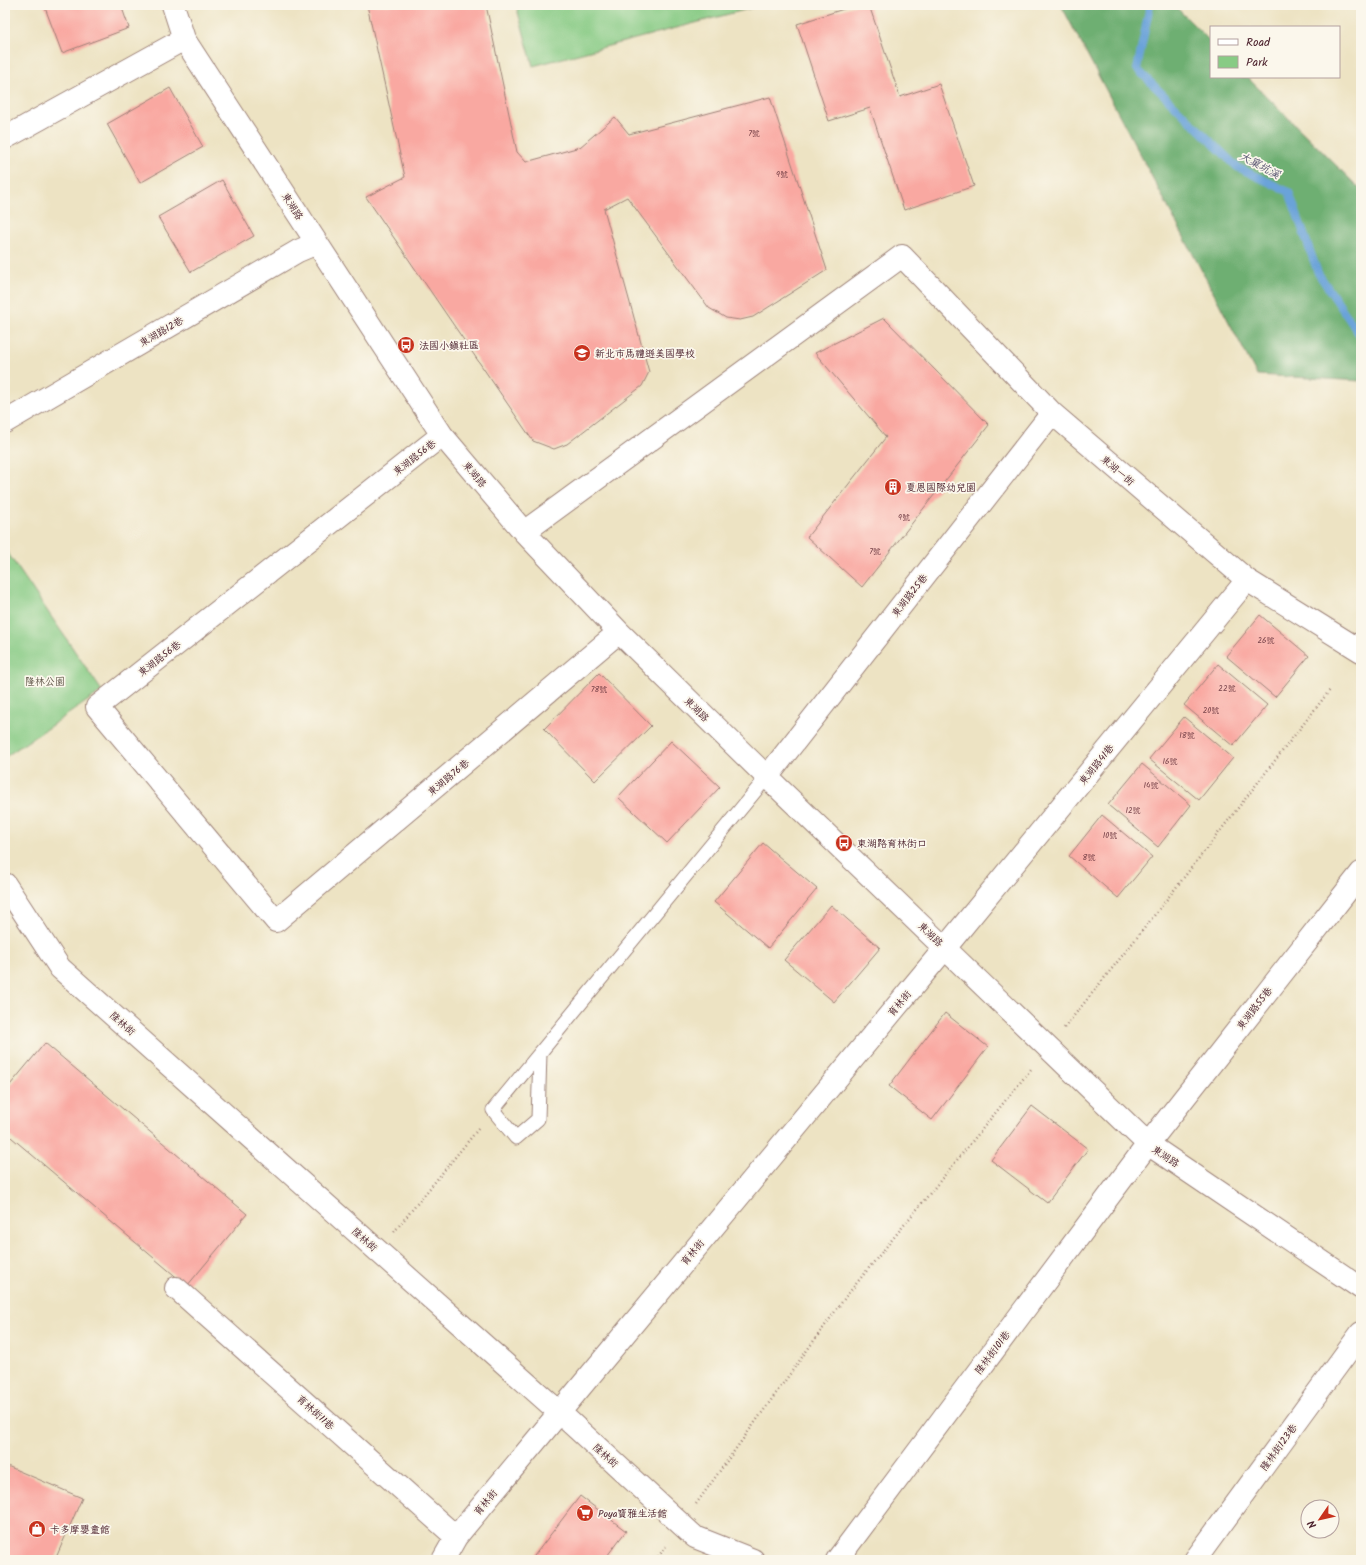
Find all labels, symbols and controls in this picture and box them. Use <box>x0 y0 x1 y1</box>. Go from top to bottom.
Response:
legend <box>1210 26 1340 78</box>
text: Road <box>1246 33 1271 52</box>
text: Park <box>1246 53 1268 72</box>
house number: 7號 <box>748 127 760 140</box>
water label: 大窠坑溪 <box>1236 148 1284 185</box>
house number: 9號 <box>776 168 788 181</box>
street label: 東湖路 <box>277 190 307 223</box>
street label: 東湖路12巷 <box>136 312 188 351</box>
bus stop icon: 法國小鎮社區 <box>396 335 416 355</box>
place label: 法國小鎮社區 <box>419 338 479 354</box>
school or university icon: 新北市馬禮遜美國學校 <box>572 343 592 363</box>
place label: 新北市馬禮遜美國學校 <box>595 346 695 362</box>
street label: 東湖路56巷 <box>390 435 440 480</box>
street label: 東湖一街 <box>1097 452 1138 490</box>
street label: 東湖路 <box>458 458 490 491</box>
building icon: 夏恩國際幼兒園 <box>883 477 903 497</box>
place label: 夏恩國際幼兒園 <box>906 480 976 496</box>
house number: 9號 <box>898 511 910 524</box>
house number: 7號 <box>869 545 881 558</box>
street label: 東湖路25巷 <box>888 570 932 621</box>
house number: 26號 <box>1257 634 1275 647</box>
street label: 東湖路56巷 <box>135 636 185 681</box>
park label: 隆林公園 <box>25 674 65 690</box>
house number: 22號 <box>1218 682 1236 695</box>
house number: 78號 <box>591 683 607 696</box>
street label: 東湖路 <box>680 693 713 726</box>
house number: 20號 <box>1203 704 1219 717</box>
house number: 18號 <box>1179 729 1195 742</box>
street label: 東湖路41巷 <box>1075 740 1119 789</box>
street label: 東湖路76巷 <box>424 755 474 800</box>
house number: 16號 <box>1163 755 1177 768</box>
house number: 14號 <box>1144 779 1158 792</box>
house number: 12號 <box>1125 804 1141 817</box>
house number: 10號 <box>1103 829 1117 842</box>
bus stop icon: 東湖路育林街口 <box>834 833 854 853</box>
place label: 東湖路育林街口 <box>857 836 927 852</box>
house number: 8號 <box>1083 851 1095 864</box>
street label: 東湖路 <box>914 919 947 951</box>
street label: 東湖路55巷 <box>1233 983 1277 1034</box>
street label: 育林街 <box>884 987 916 1020</box>
street label: 隆林街 <box>106 1008 139 1040</box>
street label: 東湖路 <box>1149 1142 1182 1172</box>
street label: 隆林街 <box>348 1224 381 1256</box>
street label: 育林街 <box>677 1236 709 1269</box>
street label: 隆林街101巷 <box>971 1327 1015 1378</box>
street label: 育林街11巷 <box>293 1391 339 1435</box>
street label: 隆林街123巷 <box>1256 1420 1302 1474</box>
street label: 隆林街 <box>589 1440 622 1472</box>
street label: 育林街 <box>470 1486 502 1519</box>
north arrow <box>1300 1499 1340 1539</box>
supermarket icon: Poya寶雅生活館 <box>575 1503 595 1523</box>
place label: Poya寶雅生活館 <box>598 1506 667 1522</box>
text: N <box>1303 1516 1322 1532</box>
shop icon: 卡多摩嬰童館 <box>27 1519 47 1539</box>
place label: 卡多摩嬰童館 <box>50 1522 110 1538</box>

